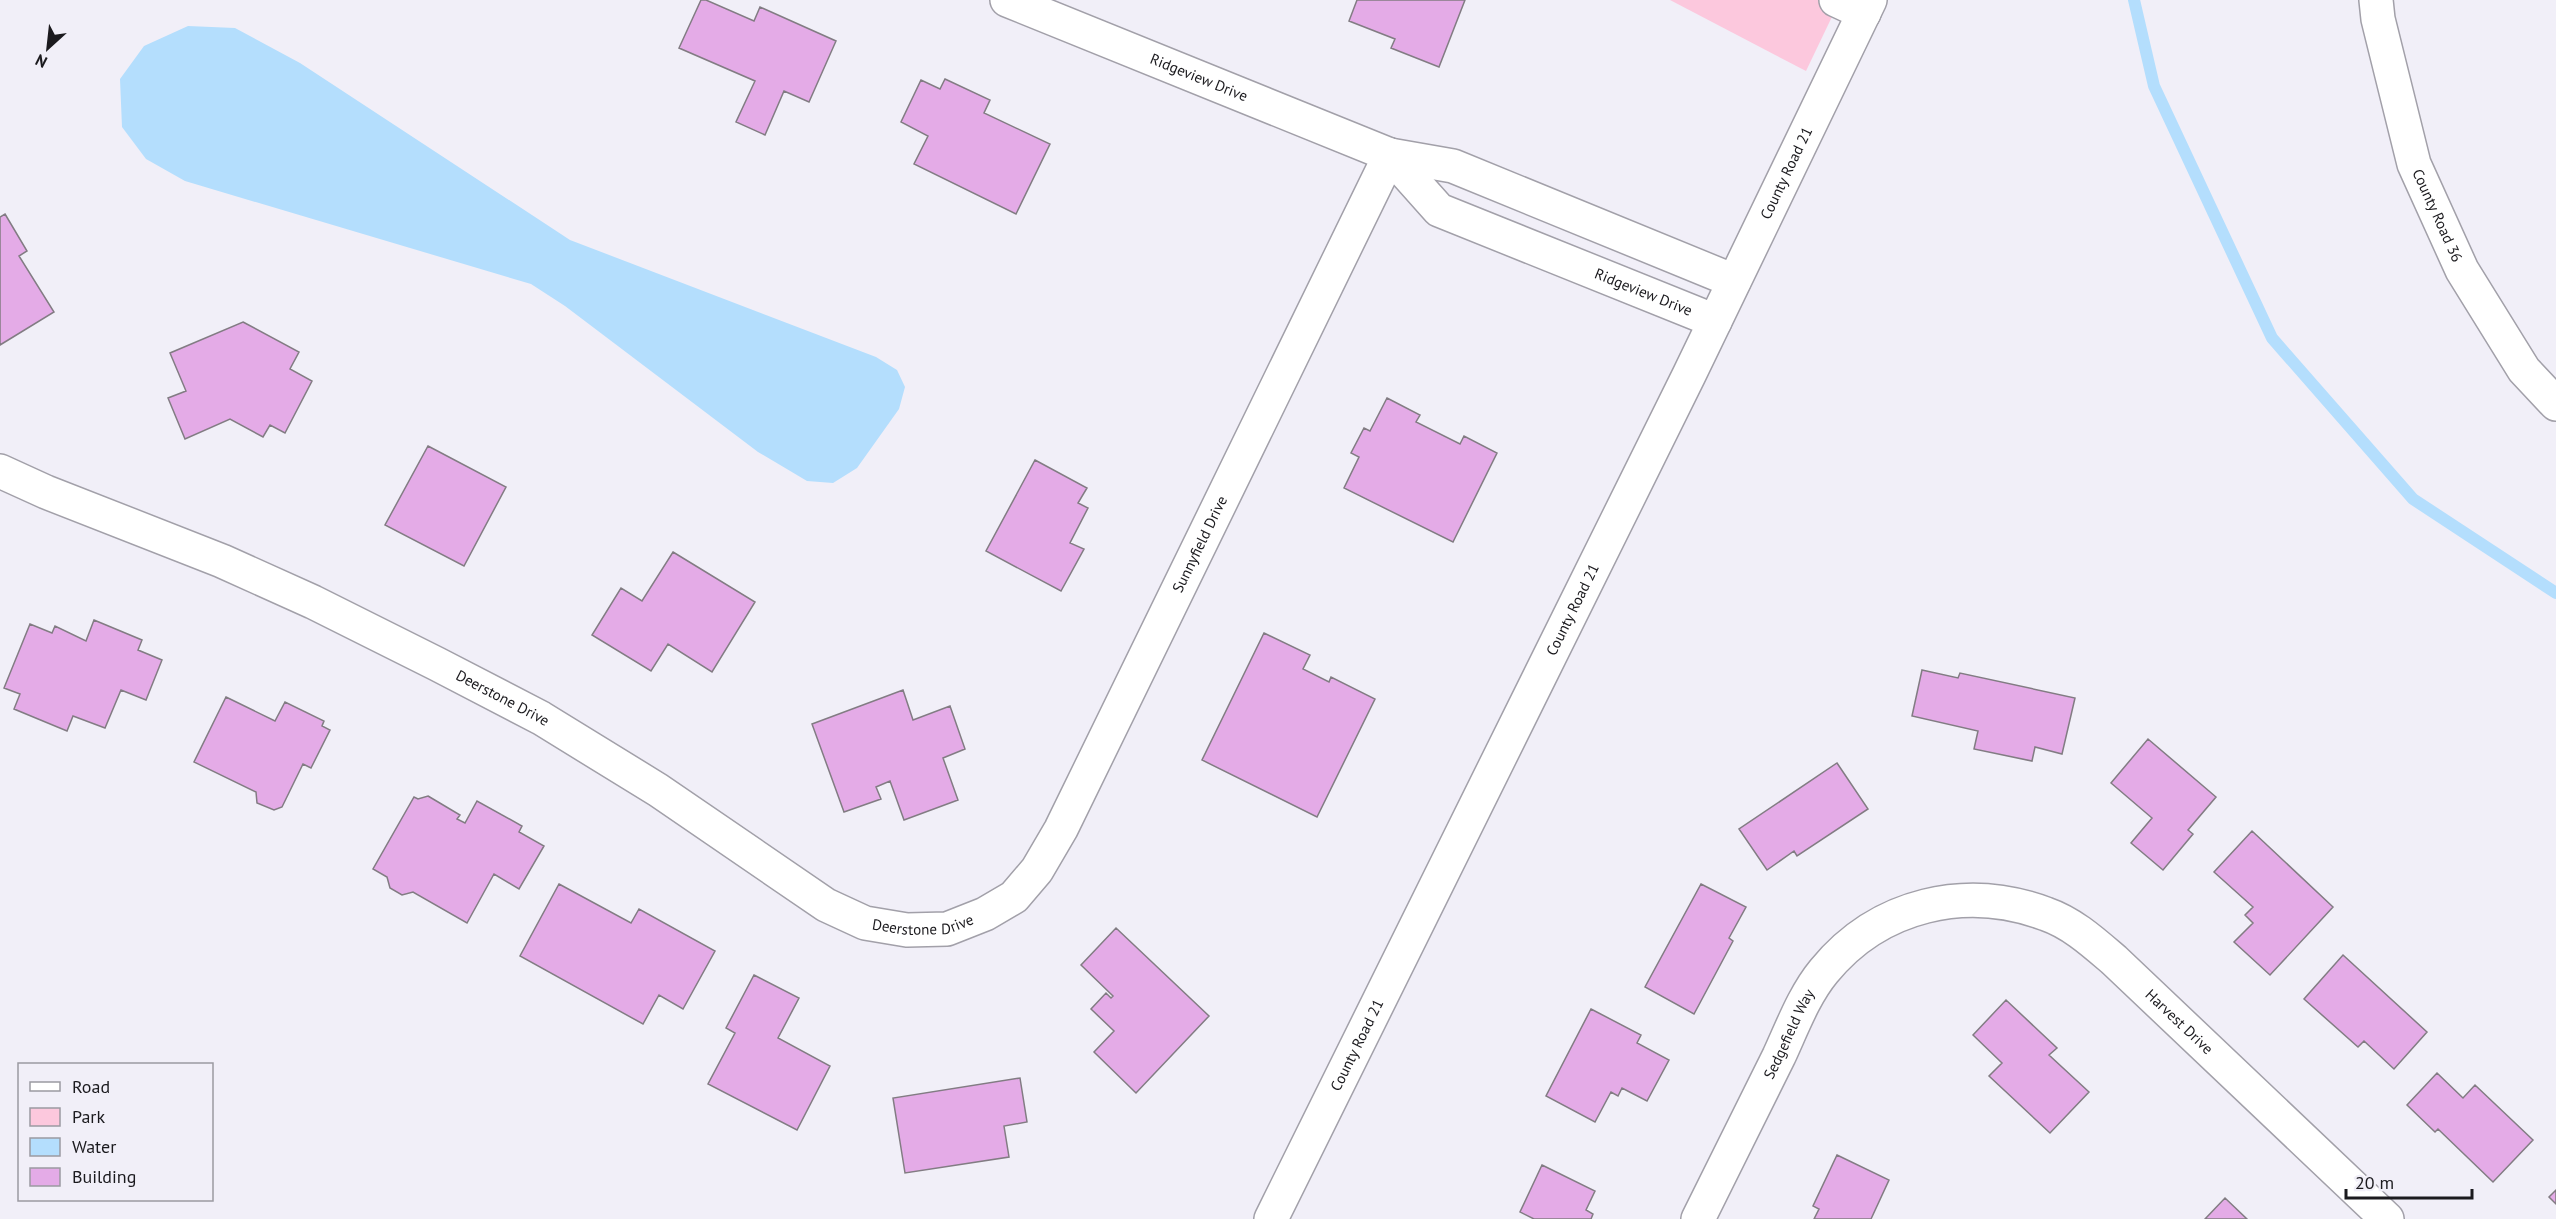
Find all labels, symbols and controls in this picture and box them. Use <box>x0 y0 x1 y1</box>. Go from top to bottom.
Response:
north arrow <box>18 18 78 78</box>
street label: Ridgeview Drive <box>1148 49 1251 105</box>
text: N <box>32 50 50 73</box>
street label: County Road 21 <box>1756 124 1816 222</box>
street label: County Road 36 <box>2408 166 2467 265</box>
street label: Ridgeview Drive <box>1592 264 1695 320</box>
street label: Sunnyfield Drive <box>1168 493 1231 596</box>
street label: County Road 21 <box>1542 560 1603 659</box>
street label: Deerstone Drive <box>453 666 553 730</box>
street label: Deerstone Drive <box>871 910 976 939</box>
street label: Sedgefield Way <box>1759 985 1818 1082</box>
street label: Harvest Drive <box>2142 985 2217 1058</box>
street label: County Road 21 <box>1326 996 1387 1094</box>
legend <box>18 1063 213 1201</box>
text: Road <box>72 1075 110 1098</box>
text: Park <box>72 1105 105 1128</box>
text: Water <box>72 1135 116 1158</box>
scale bar <box>2346 1162 2472 1200</box>
text: Building <box>72 1165 136 1188</box>
text: 20 m <box>2355 1171 2394 1194</box>

